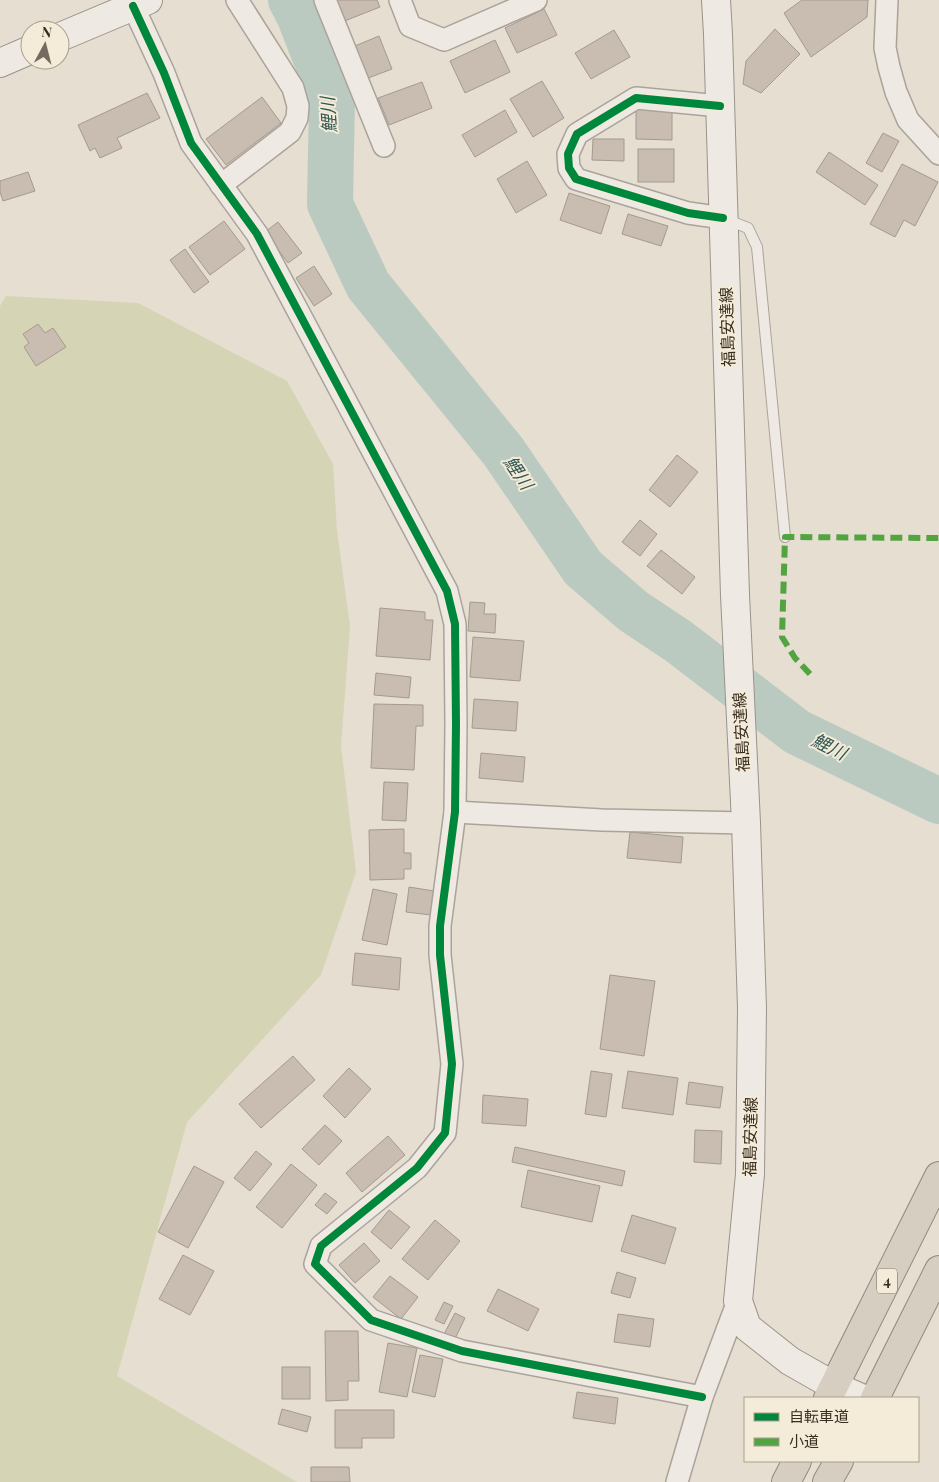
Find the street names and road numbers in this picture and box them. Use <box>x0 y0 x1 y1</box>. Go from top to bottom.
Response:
street label: 福島安達線 <box>715 287 738 367</box>
street label: 福島安達線 <box>728 692 753 773</box>
street label: 福島安達線 <box>738 1097 761 1177</box>
road number: 4 <box>877 1268 897 1294</box>

